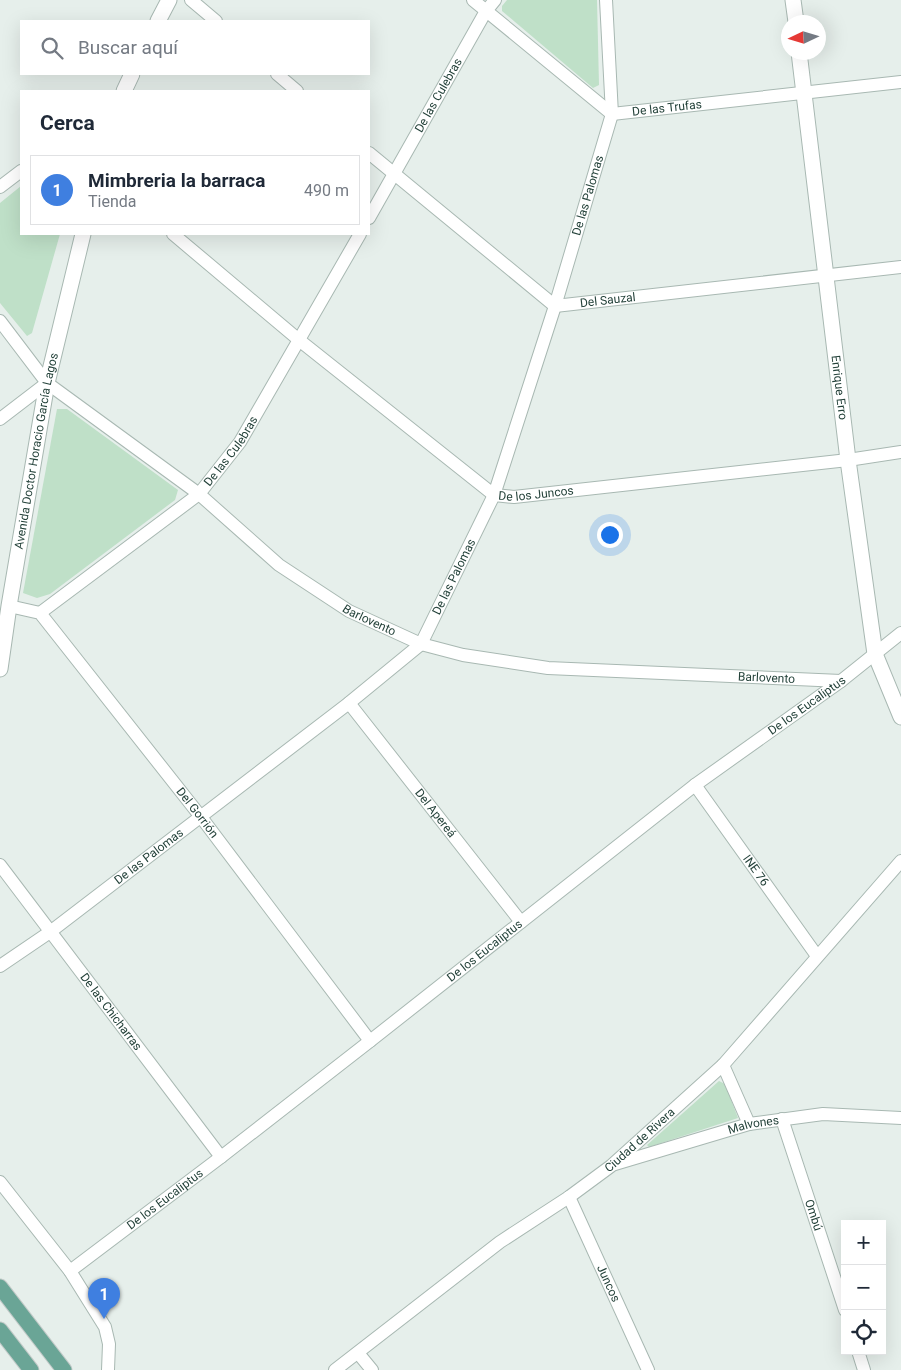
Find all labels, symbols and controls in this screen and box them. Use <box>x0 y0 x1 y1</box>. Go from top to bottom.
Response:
north arrow <box>781 15 826 60</box>
search box <box>20 20 370 75</box>
icon: search <box>38 34 66 62</box>
text: Buscar aquí <box>78 36 178 59</box>
street label: De las Culebras <box>412 56 465 135</box>
street label: De las Trufas <box>631 97 702 119</box>
text: Cerca <box>40 111 95 135</box>
street label: De las Palomas <box>569 154 606 237</box>
text: Mimbreria la barraca <box>88 169 265 192</box>
text: 1 <box>52 181 62 200</box>
text: 490 m <box>304 181 349 200</box>
text: Tienda <box>88 192 136 211</box>
street label: Del Sauzal <box>579 290 636 310</box>
street label: Avenida Doctor Horacio García Lagos <box>12 351 61 550</box>
street label: Enrique Erro <box>828 354 850 421</box>
street label: De las Culebras <box>201 414 260 489</box>
street label: De los Juncos <box>498 483 574 504</box>
your location <box>597 522 623 548</box>
street label: De las Palomas <box>429 536 478 617</box>
street label: Barlovento <box>340 602 398 639</box>
street label: Barlovento <box>738 669 795 686</box>
street label: De los Eucaliptus <box>765 673 848 738</box>
street label: Del Gorrión <box>173 785 221 841</box>
street label: Del Apereá <box>412 786 459 840</box>
street label: De las Palomas <box>112 826 186 887</box>
street label: INE 76 <box>740 852 772 889</box>
street label: De los Eucaliptus <box>444 917 525 985</box>
street label: De las Chicharras <box>77 970 145 1053</box>
street label: Ciudad de Rivera <box>602 1105 678 1175</box>
street label: Malvones <box>726 1113 780 1137</box>
street label: De los Eucaliptus <box>124 1166 206 1233</box>
street label: Ombú <box>802 1197 825 1232</box>
map controls <box>841 1220 886 1355</box>
button: + <box>841 1220 886 1265</box>
street label: Juncos <box>594 1263 623 1304</box>
button: − <box>841 1265 886 1310</box>
pin: 1 <box>88 1278 120 1319</box>
button: locate <box>841 1310 886 1355</box>

